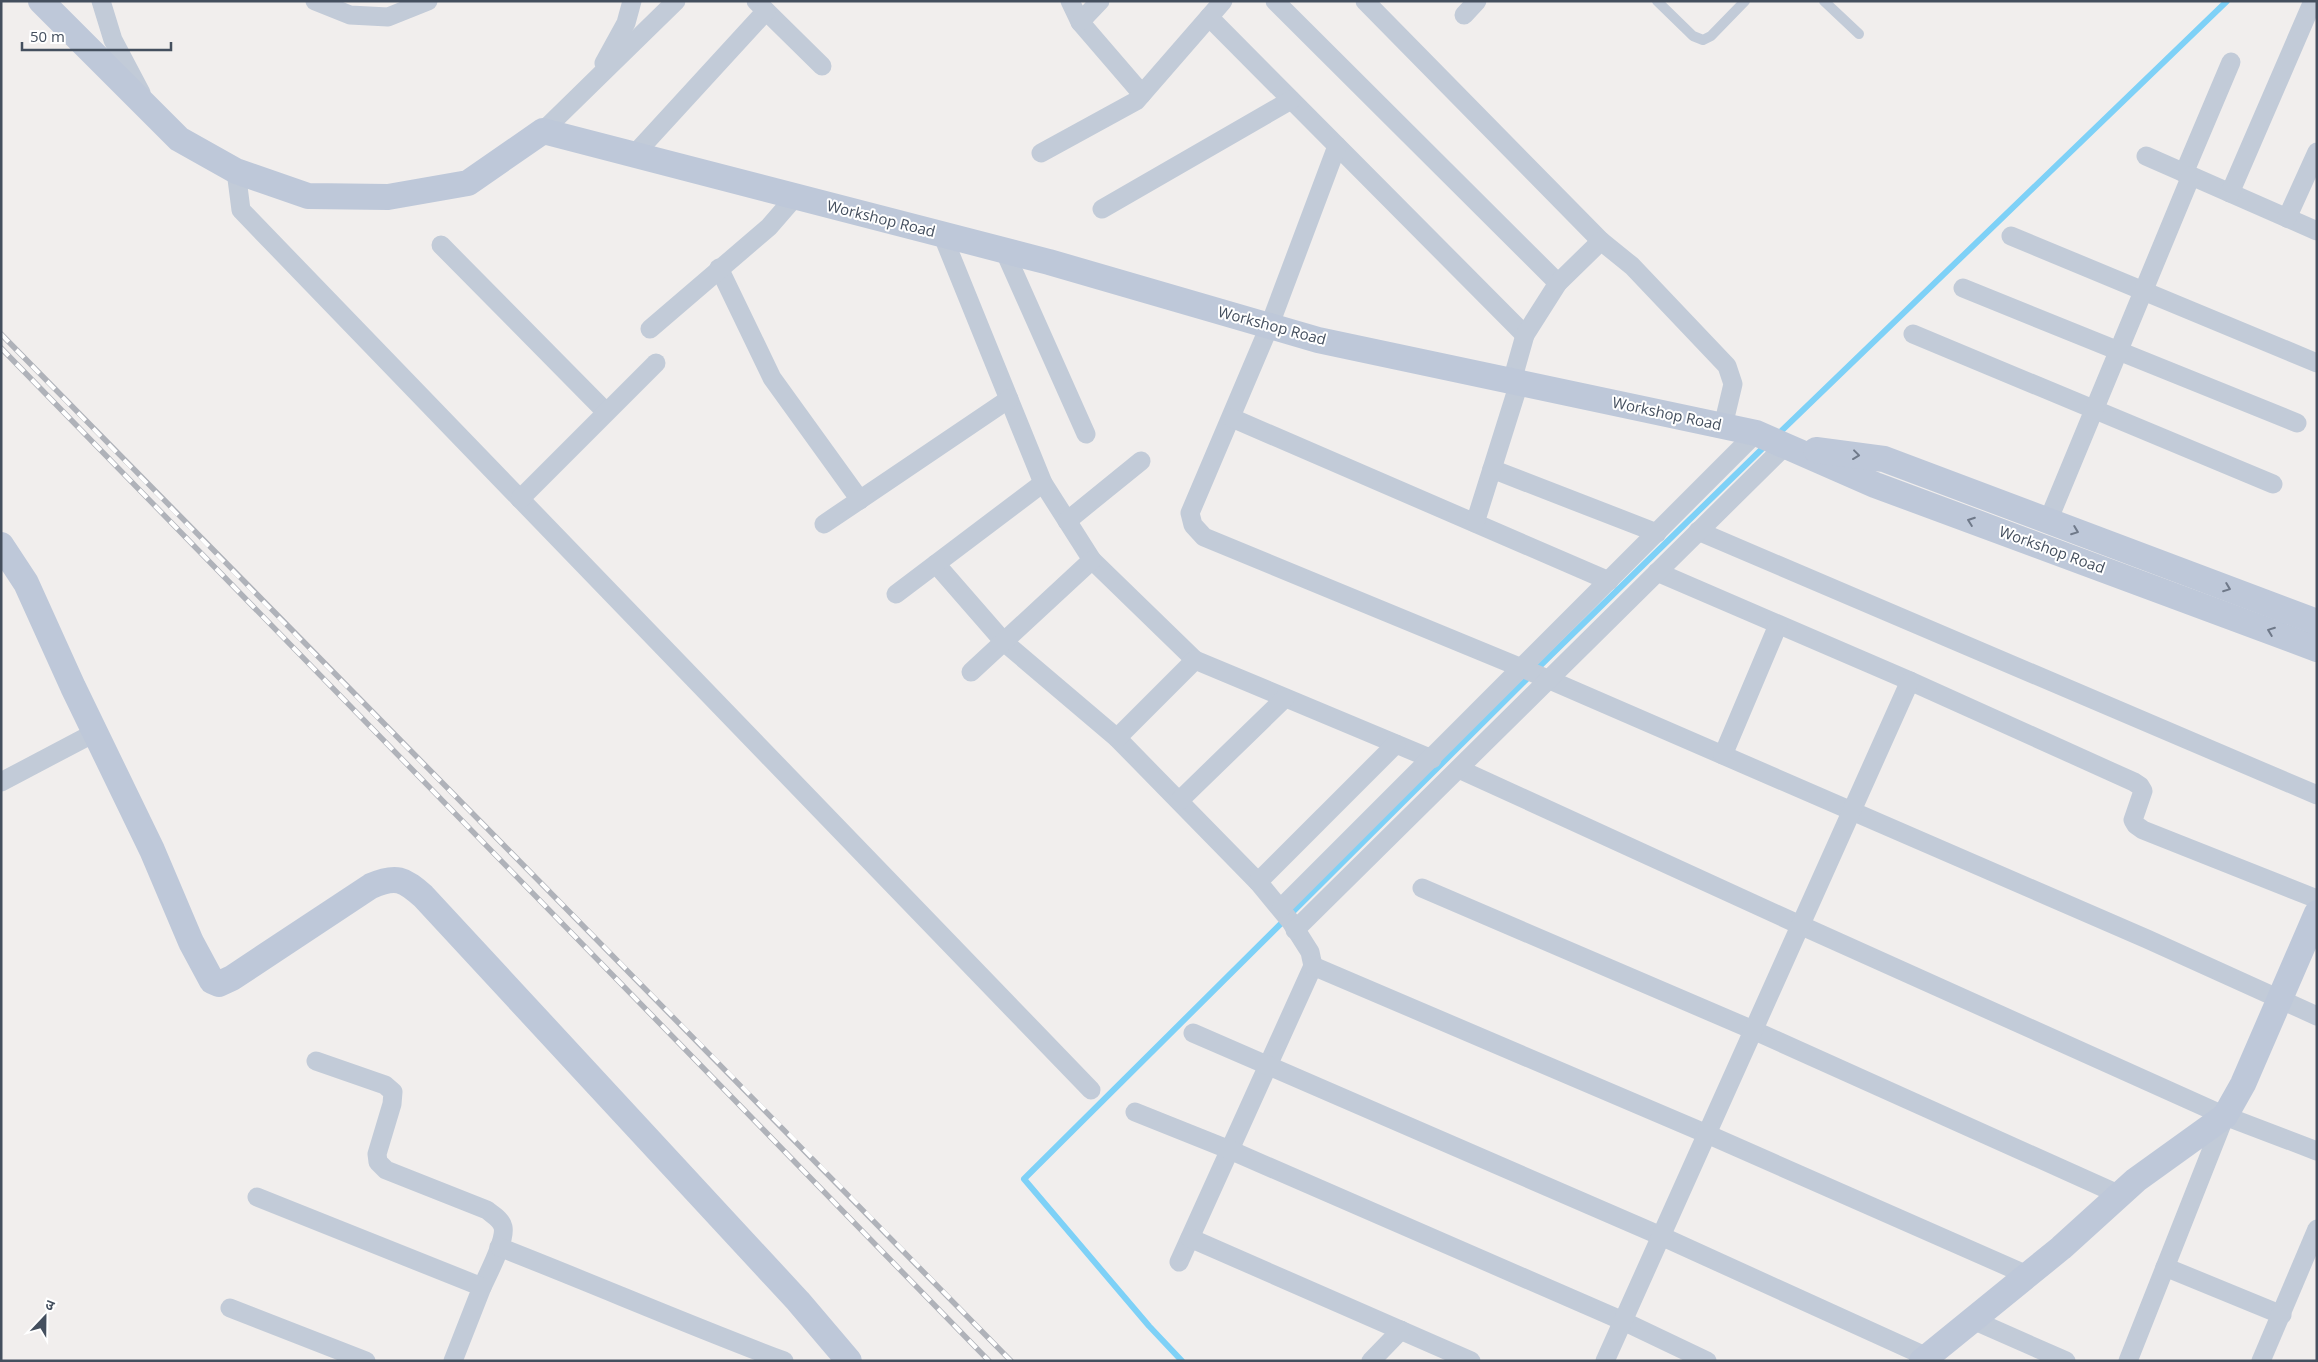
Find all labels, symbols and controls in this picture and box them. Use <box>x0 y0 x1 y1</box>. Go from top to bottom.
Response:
scale bar <box>22 20 171 52</box>
text: 50 m <box>30 26 65 46</box>
street label: Workshop Road <box>825 195 938 241</box>
street label: Workshop Road <box>1216 301 1329 349</box>
street label: Workshop Road <box>1611 392 1724 434</box>
one-way arrow <box>1852 449 1860 460</box>
one-way arrow <box>1967 517 1976 527</box>
street label: Workshop Road <box>1997 521 2108 577</box>
one-way arrow <box>2070 525 2079 535</box>
one-way arrow <box>2222 582 2231 592</box>
one-way arrow <box>2267 627 2276 638</box>
north arrow <box>20 1292 70 1342</box>
text: उ <box>43 1294 58 1315</box>

